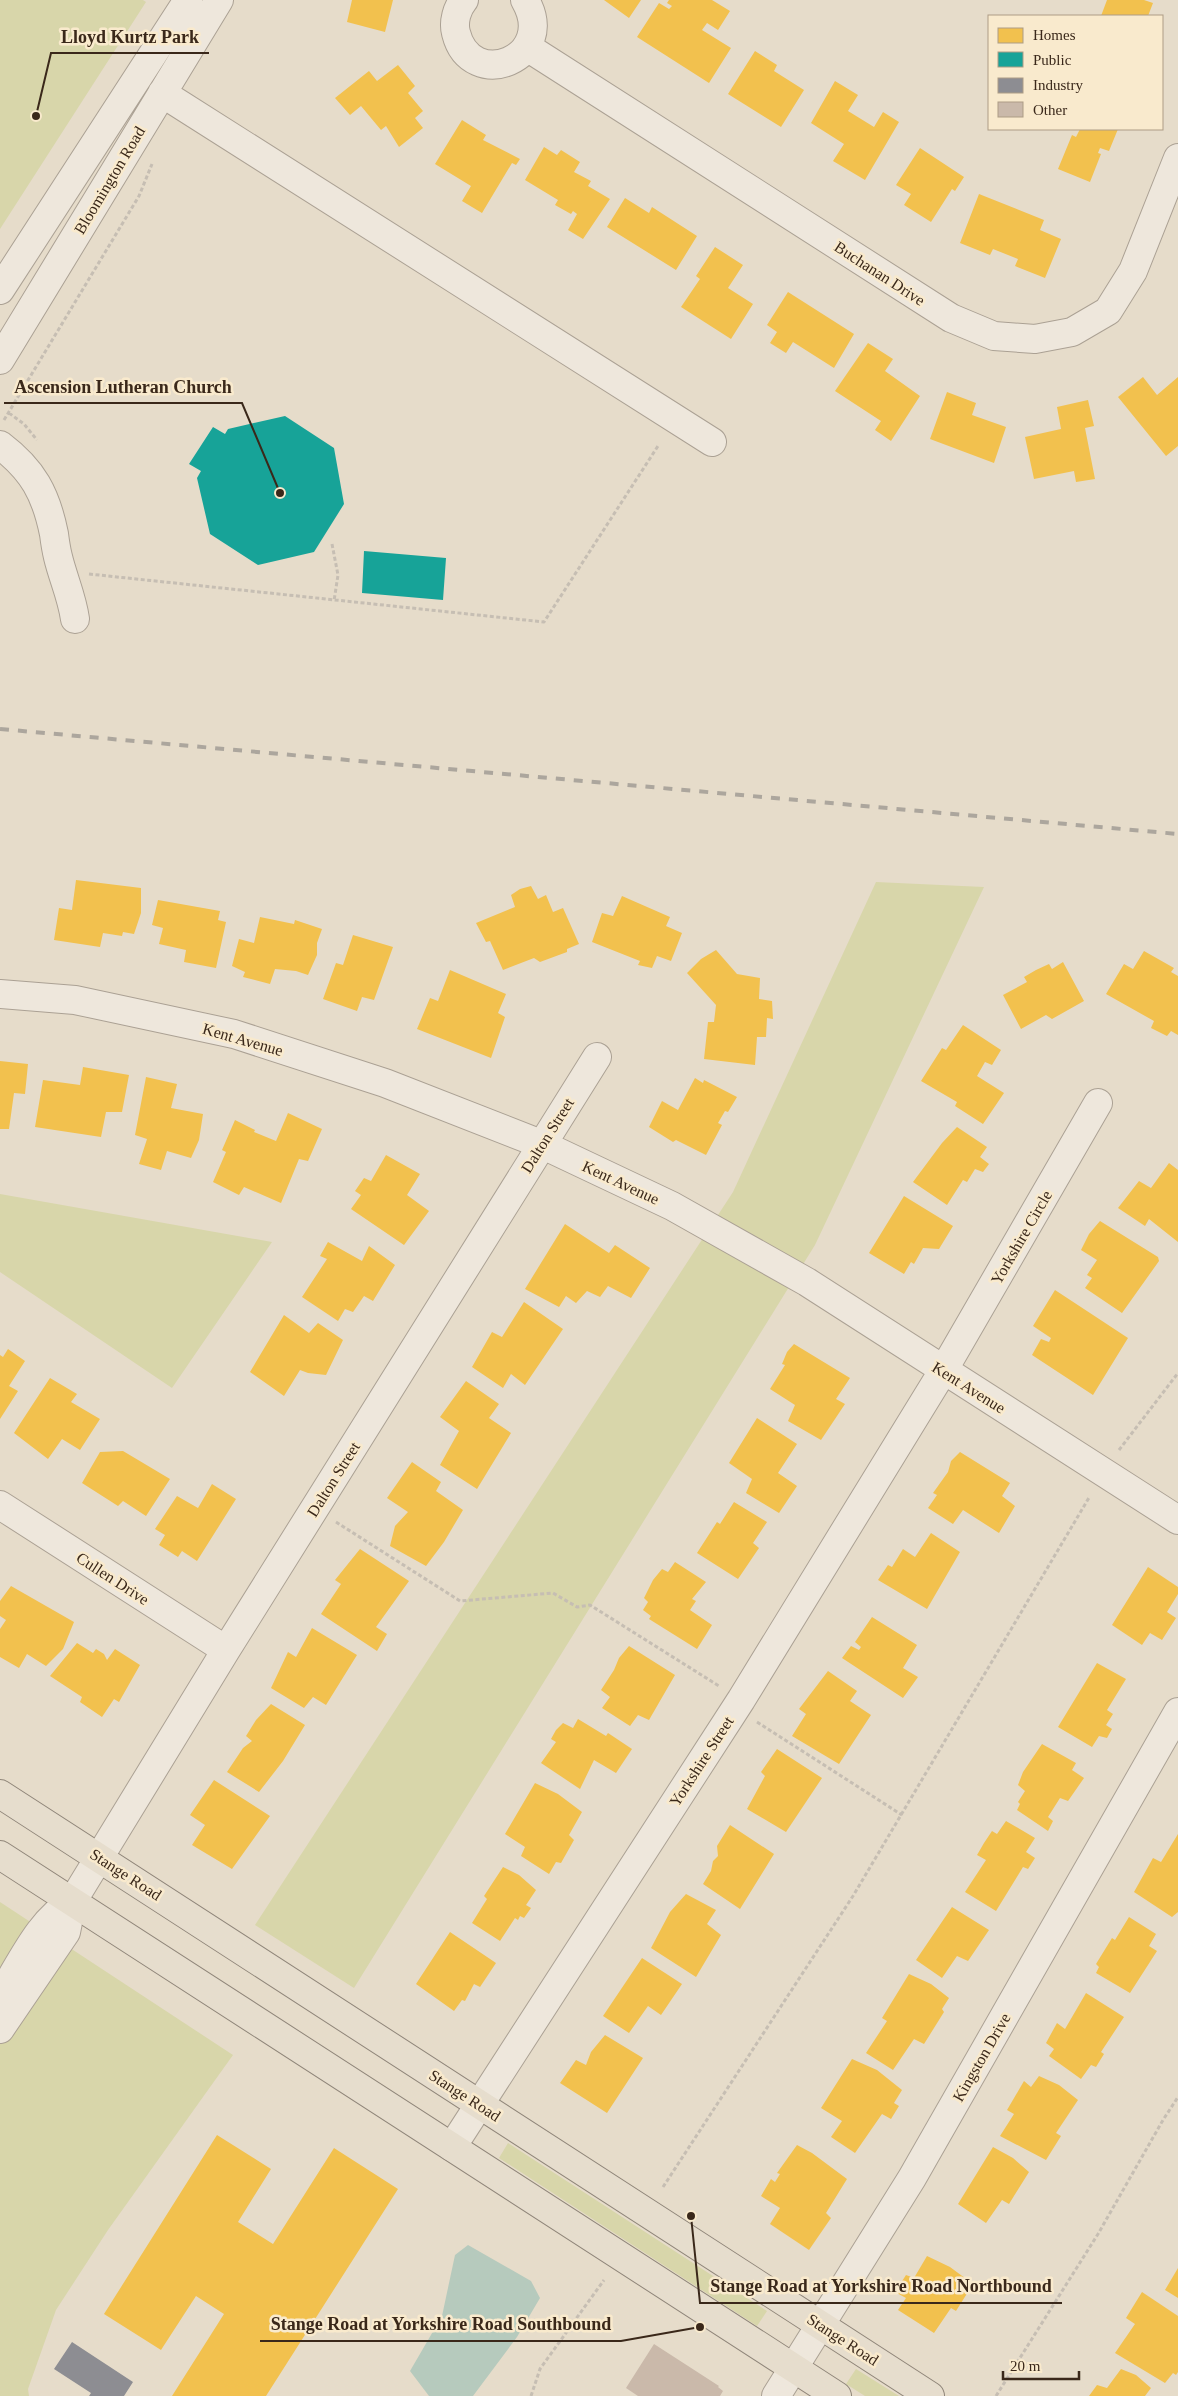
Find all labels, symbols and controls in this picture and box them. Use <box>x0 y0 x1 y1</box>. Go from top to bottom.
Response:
legend <box>988 15 1163 130</box>
callout: Lloyd Kurtz Park <box>51 20 209 53</box>
text: Lloyd Kurtz Park <box>61 27 199 47</box>
text: Homes <box>1033 27 1076 43</box>
text: Public <box>1033 52 1072 68</box>
text: Industry <box>1033 77 1083 93</box>
text: Other <box>1033 102 1067 118</box>
street label: Bloomington Road <box>71 123 149 238</box>
street label: Buchanan Drive <box>831 238 928 309</box>
callout: Ascension Lutheran Church <box>4 370 242 403</box>
text: Ascension Lutheran Church <box>14 377 232 397</box>
street label: Kent Avenue <box>201 1020 285 1059</box>
street label: Dalton Street <box>518 1094 577 1176</box>
street label: Kent Avenue <box>580 1157 662 1208</box>
street label: Yorkshire Circle <box>988 1187 1055 1287</box>
street label: Kent Avenue <box>929 1358 1008 1417</box>
street label: Dalton Street <box>304 1438 363 1520</box>
street label: Cullen Drive <box>73 1549 152 1608</box>
street label: Yorkshire Street <box>666 1713 737 1809</box>
street label: Stange Road <box>86 1845 164 1905</box>
street label: Kingston Drive <box>949 2010 1014 2105</box>
street label: Stange Road <box>425 2066 503 2126</box>
callout: Stange Road at Yorkshire Road Northbound <box>700 2270 1062 2303</box>
text: Stange Road at Yorkshire Road Northbound <box>710 2276 1052 2296</box>
callout: Stange Road at Yorkshire Road Southbound <box>260 2308 621 2341</box>
street label: Stange Road <box>803 2310 881 2370</box>
text: Stange Road at Yorkshire Road Southbound <box>271 2314 611 2334</box>
scale bar <box>1003 2348 1079 2380</box>
text: 20 m <box>1010 2358 1041 2374</box>

